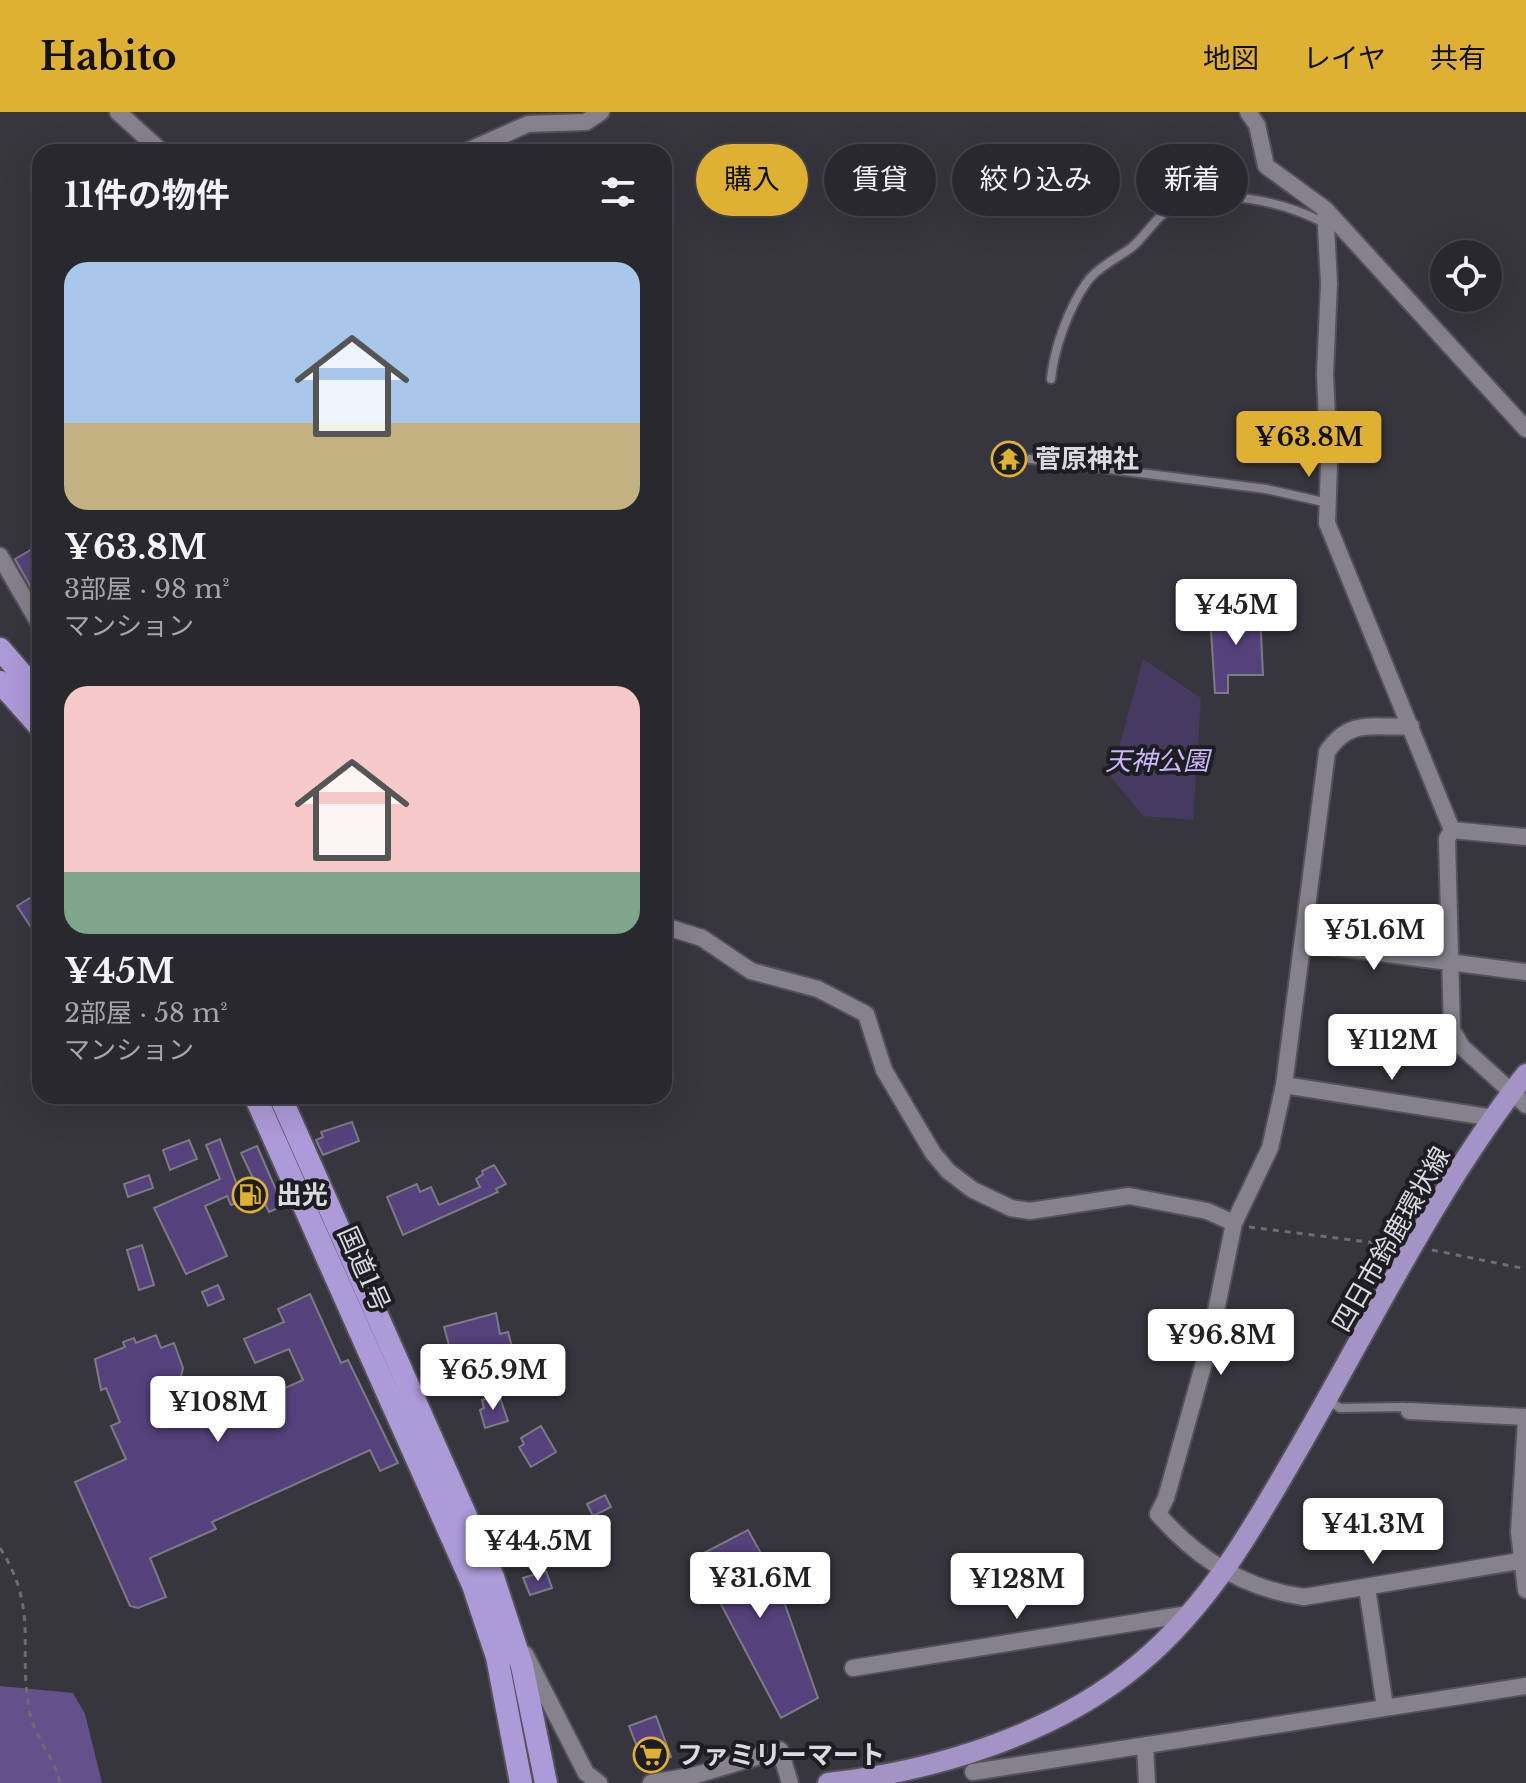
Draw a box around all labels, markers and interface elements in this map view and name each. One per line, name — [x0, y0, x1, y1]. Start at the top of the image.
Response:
text: Habito — [40, 33, 177, 80]
text: 地図 — [1203, 41, 1259, 76]
text: レイヤ — [1303, 41, 1386, 76]
text: 共有 — [1430, 41, 1486, 76]
chip: 購入 — [696, 144, 808, 216]
chip: 賃貸 — [824, 144, 936, 216]
chip: 絞り込み — [952, 144, 1120, 216]
chip: 新着 — [1136, 144, 1248, 216]
icon: filters — [596, 170, 640, 214]
text: 11件の物件 — [64, 174, 230, 216]
map controls — [1430, 240, 1502, 312]
button: locate — [1430, 240, 1502, 312]
icon: home — [280, 314, 424, 458]
pin: ¥63.8M — [1244, 411, 1374, 479]
text: ¥63.8M — [1254, 421, 1364, 453]
temple icon: 菅原神社 — [990, 440, 1028, 478]
place label: 菅原神社 — [1035, 443, 1139, 475]
text: ¥63.8M — [64, 526, 207, 568]
text: 3部屋 · 98 m² — [64, 573, 230, 605]
pin: ¥45M — [1189, 579, 1283, 647]
text: ¥45M — [1194, 589, 1278, 621]
text: マンション — [64, 610, 194, 642]
icon: home — [280, 738, 424, 882]
park label: 天神公園 — [1105, 745, 1213, 777]
pin: ¥51.6M — [1309, 904, 1439, 972]
text: ¥51.6M — [1323, 914, 1425, 946]
text: ¥45M — [64, 950, 175, 992]
text: 2部屋 · 58 m² — [64, 997, 228, 1029]
pin: ¥112M — [1336, 1014, 1448, 1082]
text: ¥112M — [1346, 1024, 1438, 1056]
text: マンション — [64, 1034, 194, 1066]
street label: 四日市鈴鹿環状線 — [1325, 1141, 1457, 1337]
fuel station icon: 出光 — [231, 1176, 269, 1214]
place label: 出光 — [276, 1179, 328, 1211]
street label: 国道1号 — [331, 1222, 397, 1316]
pin: ¥96.8M — [1156, 1309, 1286, 1377]
text: ¥96.8M — [1166, 1319, 1276, 1351]
pin: ¥65.9M — [428, 1344, 558, 1412]
text: ¥65.9M — [438, 1354, 548, 1386]
pin: ¥108M — [162, 1376, 274, 1444]
text: ¥108M — [168, 1386, 268, 1418]
pin: ¥41.3M — [1308, 1498, 1438, 1566]
text: ¥41.3M — [1321, 1508, 1425, 1540]
pin: ¥44.5M — [473, 1515, 603, 1583]
text: ¥44.5M — [484, 1525, 592, 1557]
pin: ¥31.6M — [695, 1552, 825, 1620]
pin: ¥128M — [961, 1553, 1073, 1621]
text: ¥31.6M — [708, 1562, 812, 1594]
text: ¥128M — [969, 1563, 1065, 1595]
supermarket icon: ファミリーマート — [632, 1736, 670, 1774]
place label: ファミリーマート — [677, 1739, 885, 1771]

